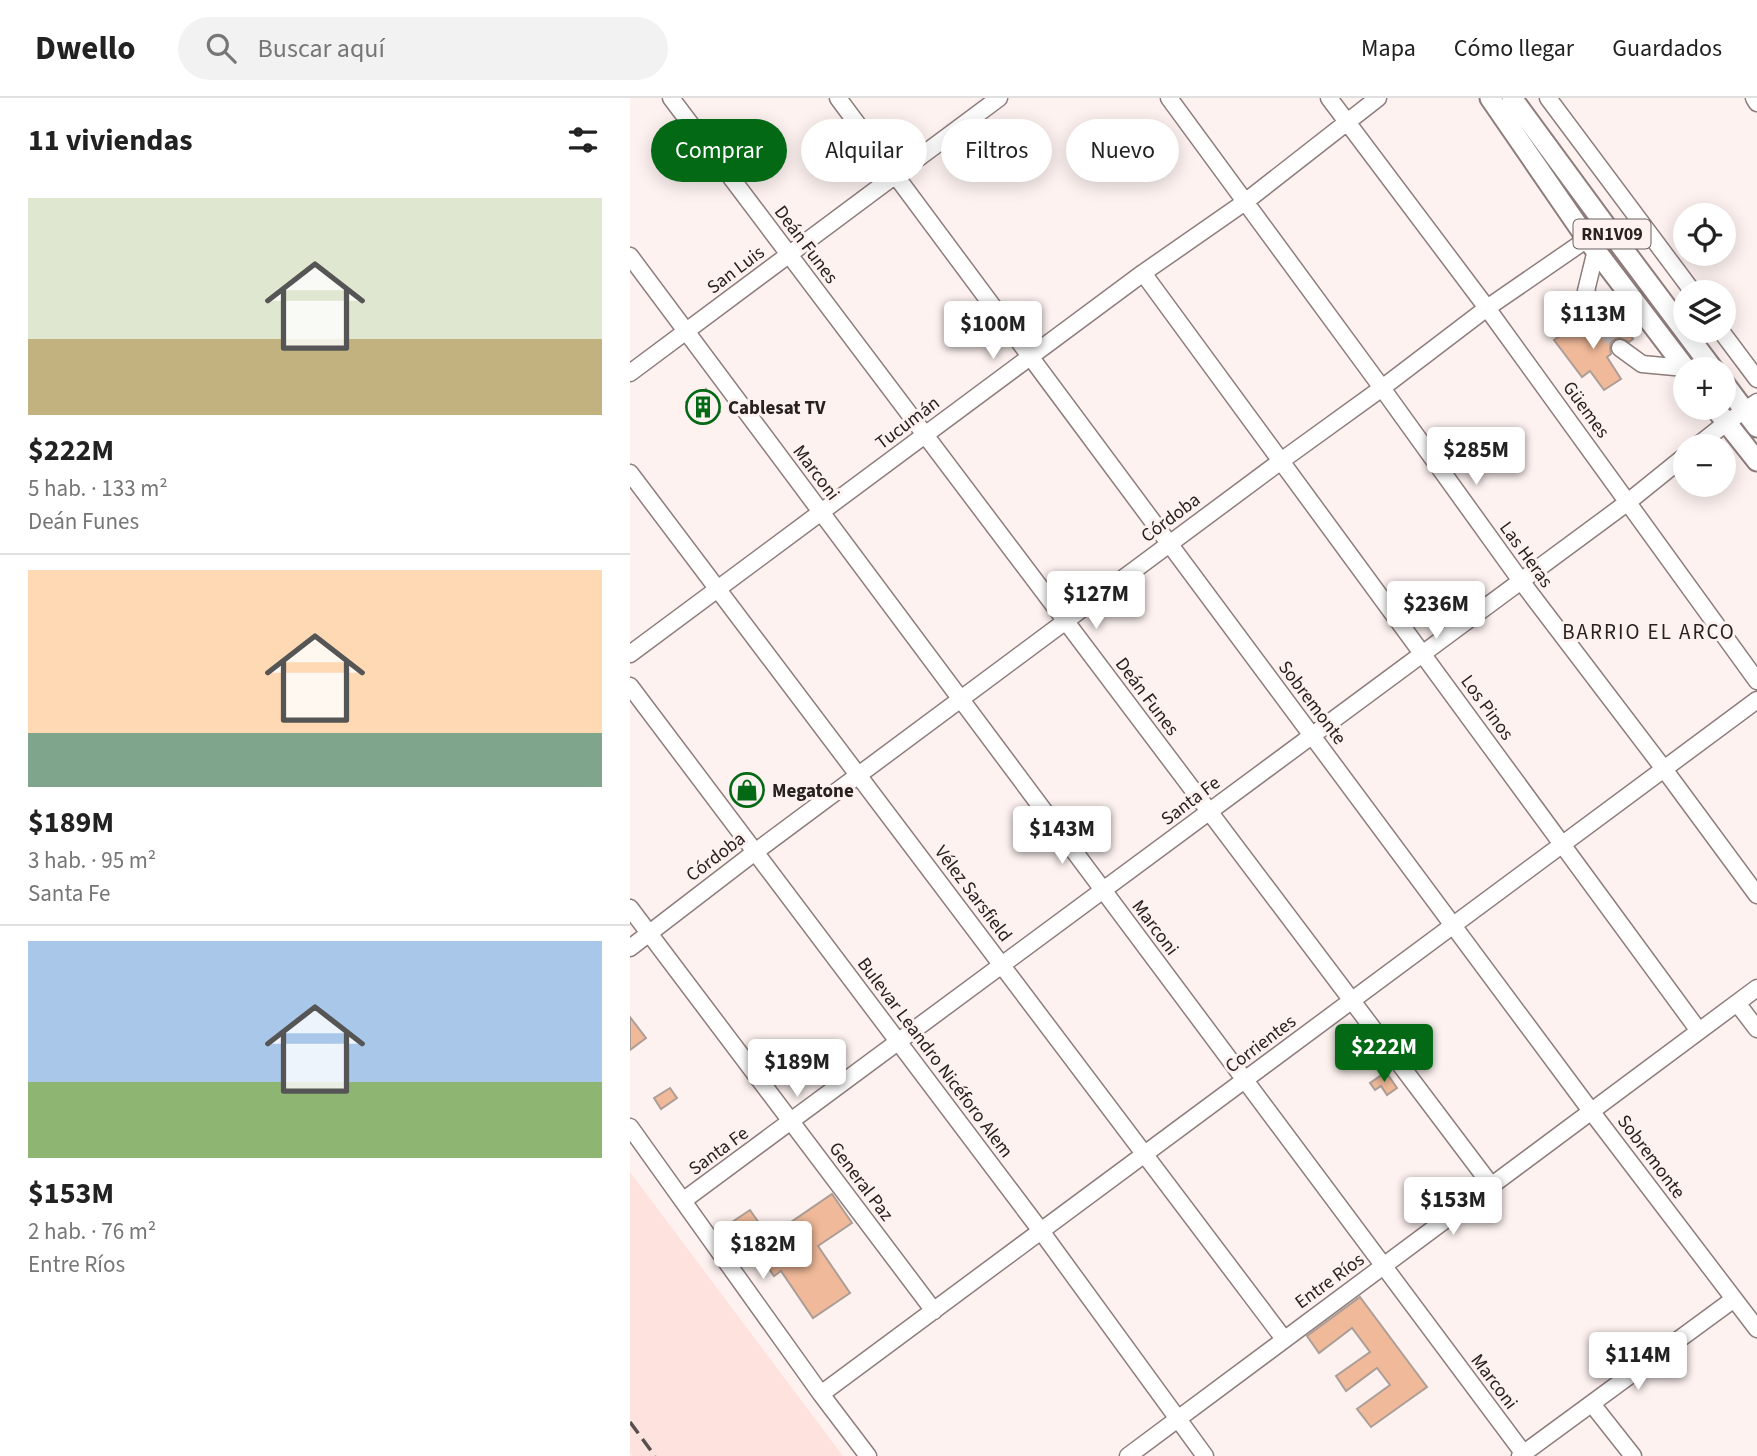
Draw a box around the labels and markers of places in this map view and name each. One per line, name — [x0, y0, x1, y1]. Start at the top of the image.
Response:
pin: $113M — [1544, 292, 1642, 351]
pin: $100M — [944, 302, 1042, 361]
building icon: Cablesat TV — [684, 388, 722, 426]
place label: Cablesat TV — [728, 395, 826, 422]
pin: $285M — [1427, 428, 1525, 487]
pin: $127M — [1047, 572, 1145, 631]
pin: $236M — [1387, 582, 1485, 641]
shop icon: Megatone — [728, 771, 766, 809]
place label: Megatone — [772, 778, 854, 805]
pin: $143M — [1013, 806, 1111, 866]
pin: $222M — [1335, 1024, 1433, 1084]
pin: $189M — [748, 1040, 846, 1099]
pin: $153M — [1404, 1178, 1502, 1237]
pin: $182M — [714, 1222, 812, 1281]
pin: $114M — [1589, 1332, 1687, 1392]

